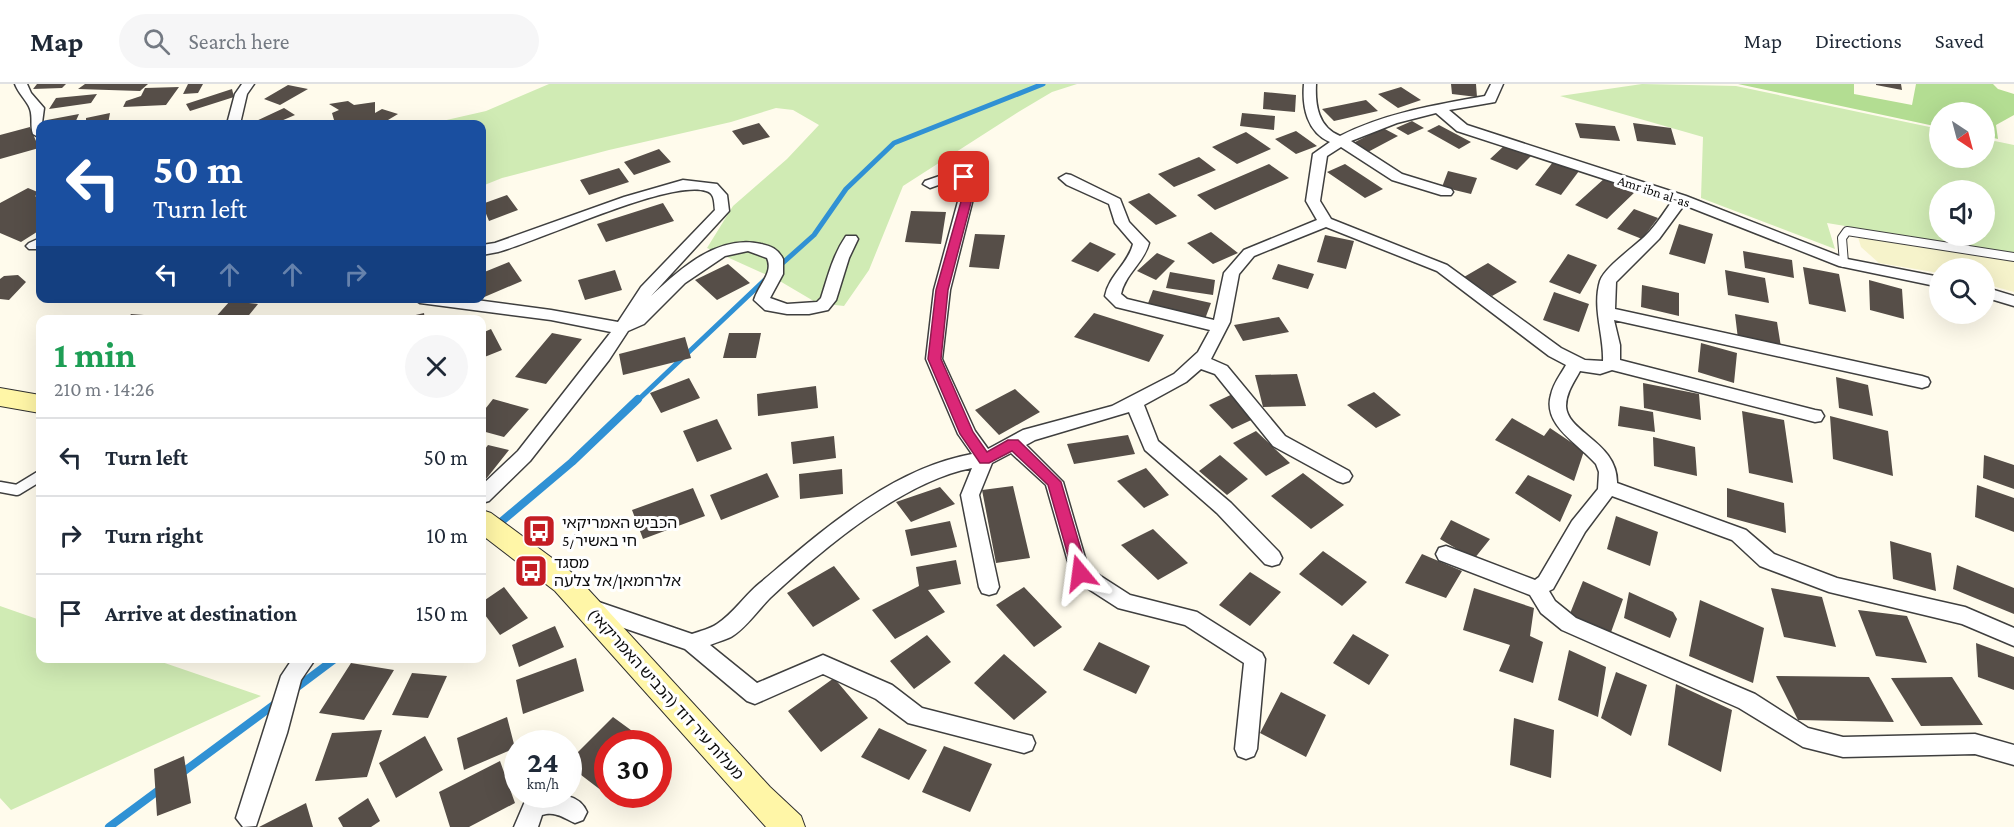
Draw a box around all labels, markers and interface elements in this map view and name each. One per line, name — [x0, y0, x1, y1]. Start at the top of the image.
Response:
search box — [119, 14, 539, 68]
icon: search — [140, 25, 173, 58]
text: Map — [30, 26, 83, 57]
text: Search here — [188, 29, 289, 54]
text: Map — [1744, 29, 1782, 53]
text: Directions — [1815, 29, 1902, 53]
text: Saved — [1935, 29, 1984, 53]
north arrow — [1929, 102, 1995, 168]
map controls — [1929, 102, 1995, 324]
icon: left — [54, 144, 132, 222]
text: 50 m — [153, 145, 243, 192]
pin — [938, 151, 989, 202]
icon: arrive — [947, 160, 980, 193]
street label: Amr ibn al-as — [1616, 172, 1692, 210]
button: sound — [1929, 180, 1995, 246]
text: Turn left — [153, 194, 247, 224]
icon: left — [150, 258, 183, 291]
icon: ahead — [213, 258, 246, 291]
icon: ahead — [276, 258, 309, 291]
icon: right — [339, 258, 372, 291]
button: search — [1929, 258, 1995, 324]
text: 1 min — [54, 335, 136, 375]
button: close — [405, 335, 468, 398]
text: 210 m · 14:26 — [54, 378, 155, 400]
icon: left — [54, 441, 87, 474]
text: Turn left — [105, 445, 188, 470]
text: 50 m — [423, 445, 468, 470]
bus stop icon: הכביש האמריקאי 5/חי באשיר — [521, 513, 557, 549]
place label: הכביש האמריקאי 5/חי באשיר — [562, 514, 677, 549]
icon: right — [54, 519, 87, 552]
text: Turn right — [105, 523, 203, 548]
text: 10 m — [426, 523, 468, 548]
position arrow — [1048, 541, 1112, 605]
bus stop icon: מסגד אלרחמאן/אל צלעה — [513, 553, 549, 589]
place label: מסגד אלרחמאן/אל צלעה — [554, 554, 681, 589]
icon: arrive — [54, 597, 87, 630]
text: Arrive at destination — [105, 601, 297, 626]
text: 150 m — [416, 601, 468, 626]
street label: מעלות עיר דוד (הכביש האמריקאי) — [584, 605, 747, 784]
speed limit sign: 30 — [594, 730, 672, 808]
text: 24 — [527, 745, 559, 778]
text: km/h — [527, 776, 559, 792]

